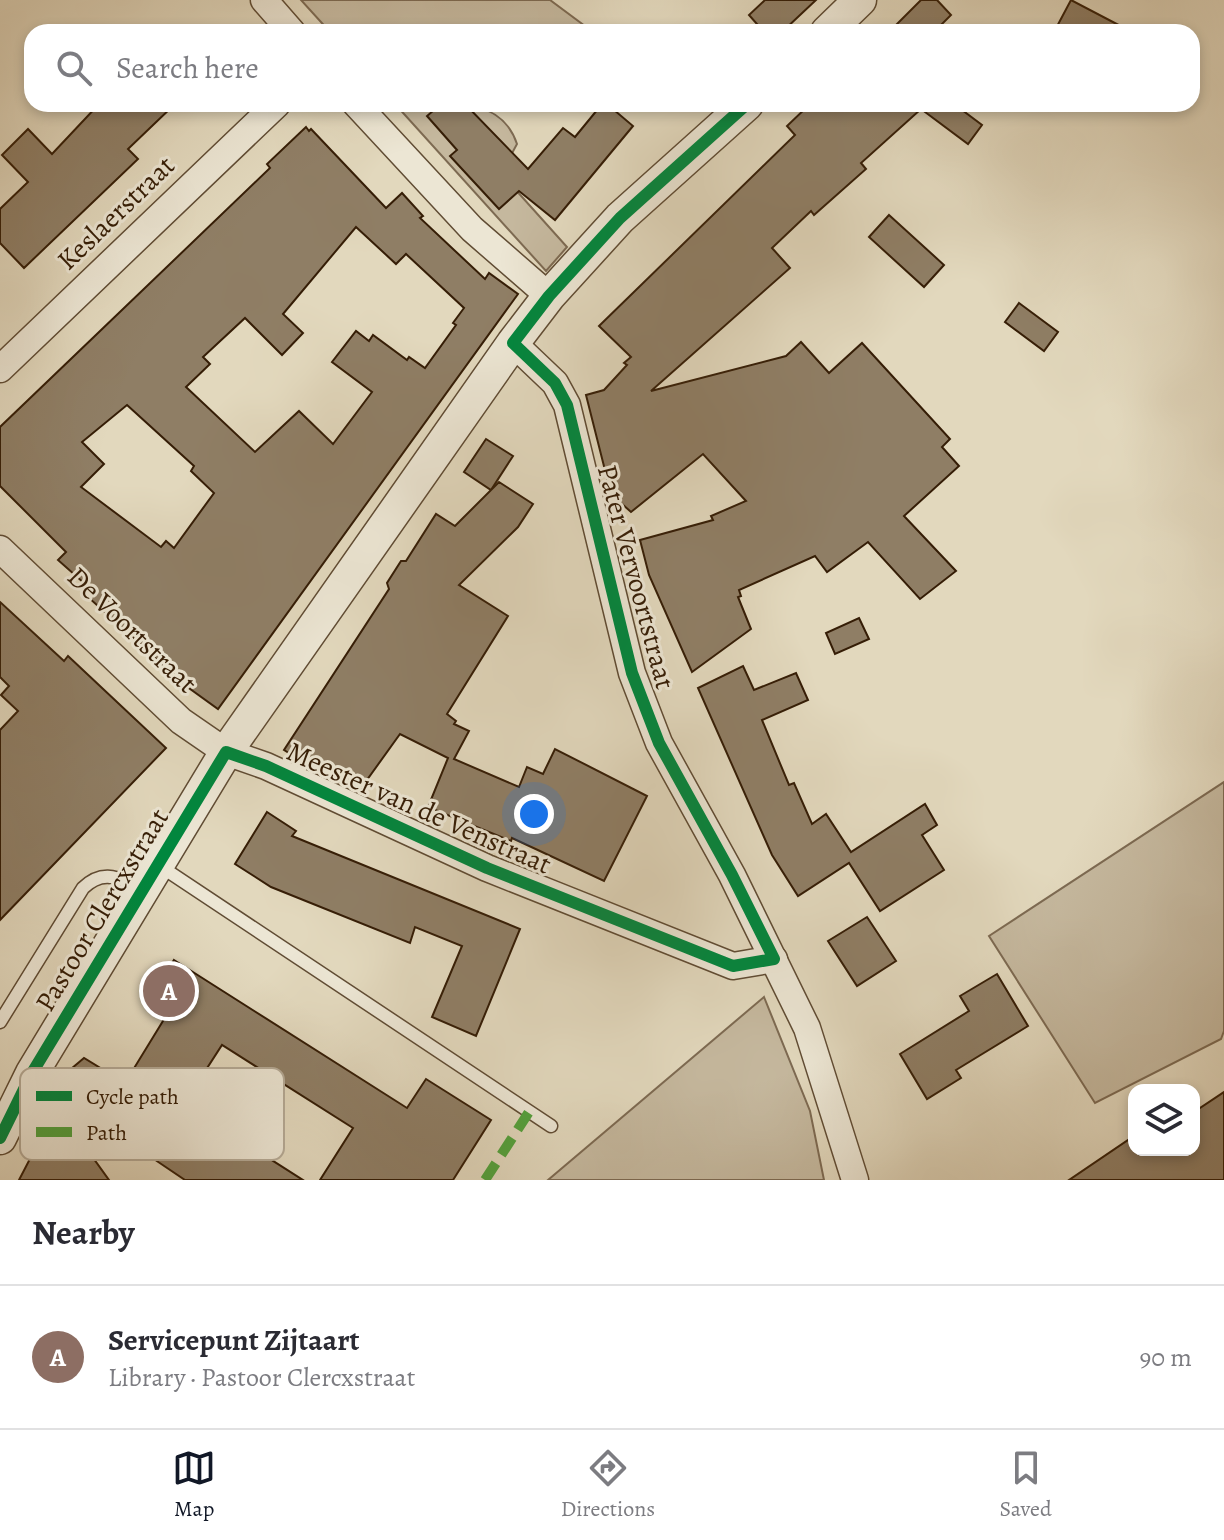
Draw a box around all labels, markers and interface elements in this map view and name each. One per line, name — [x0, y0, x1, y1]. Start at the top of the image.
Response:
search box — [24, 24, 1200, 112]
icon: search — [52, 46, 96, 90]
text: Search here — [116, 48, 259, 88]
street label: Keslaerstraat — [49, 147, 183, 279]
street label: Pater Vervoortstraat — [588, 461, 684, 693]
street label: De Voortstraat — [59, 558, 205, 702]
street label: Meester van de Venstraat — [281, 733, 557, 883]
your location — [514, 794, 554, 834]
street label: Pastoor Clercxstraat — [26, 801, 178, 1019]
pin: A — [143, 961, 195, 1021]
legend — [20, 1068, 284, 1160]
text: Cycle path — [86, 1082, 179, 1112]
map controls — [1128, 1084, 1200, 1156]
button: layers — [1128, 1084, 1200, 1156]
text: Path — [86, 1118, 127, 1148]
text: Nearby — [32, 1209, 135, 1256]
text: Servicepunt Zijtaart — [108, 1320, 359, 1360]
text: A — [50, 1340, 66, 1375]
text: 90 m — [1140, 1340, 1192, 1375]
text: Library · Pastoor Clercxstraat — [108, 1360, 415, 1395]
tab: Map — [172, 1446, 216, 1524]
tab: Directions — [561, 1446, 655, 1524]
tab: Saved — [1000, 1446, 1052, 1524]

